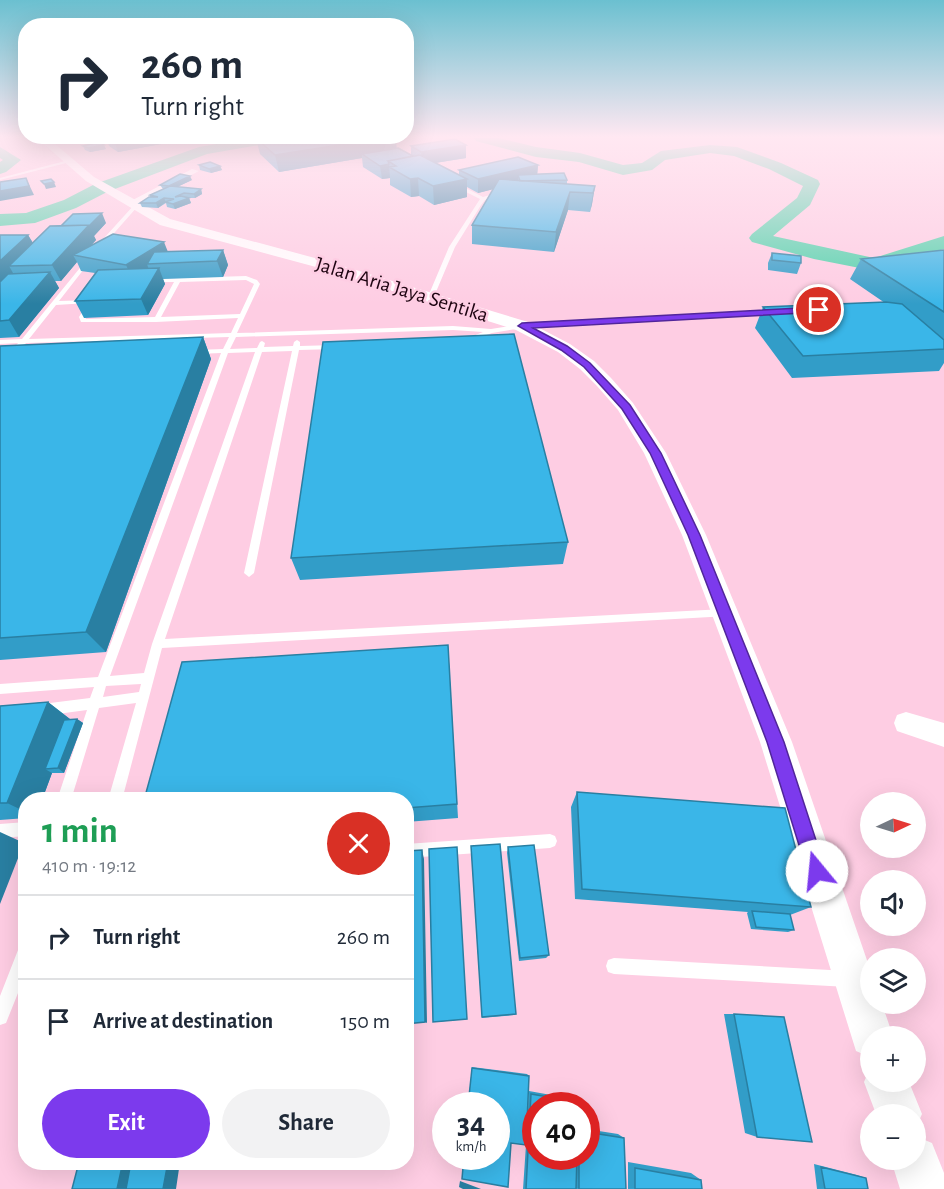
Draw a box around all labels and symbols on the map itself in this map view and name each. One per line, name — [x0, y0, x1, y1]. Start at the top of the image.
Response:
street label: Jalan Aria Jaya Sentika — [313, 253, 491, 326]
pin — [793, 284, 844, 335]
north arrow — [860, 792, 926, 858]
position arrow — [785, 839, 849, 903]
speed limit sign: 40 — [522, 1092, 600, 1170]

